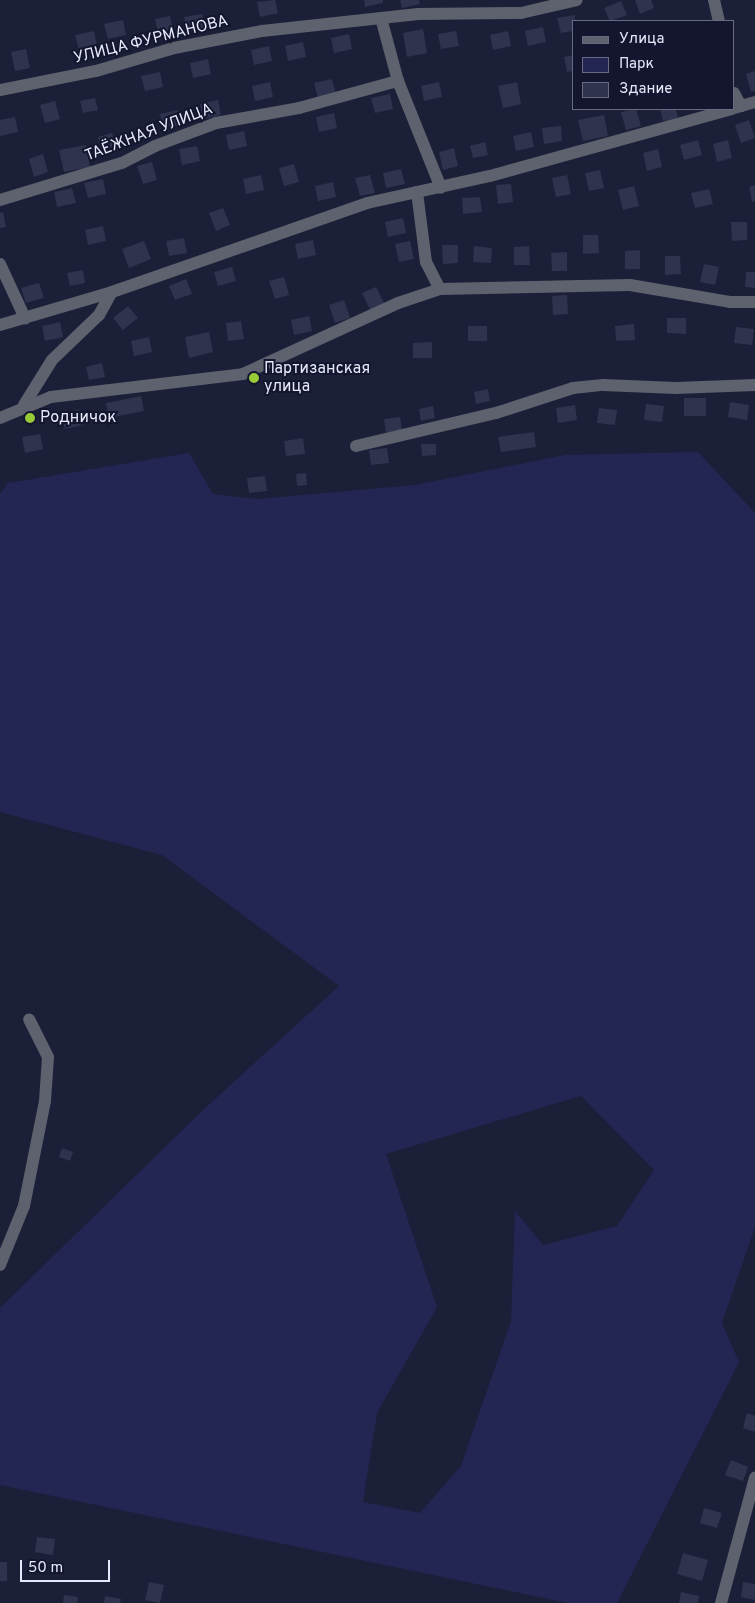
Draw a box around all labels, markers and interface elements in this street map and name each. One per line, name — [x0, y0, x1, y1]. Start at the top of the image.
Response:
street label: УЛИЦА ФУРМАНОВА — [71, 11, 231, 69]
legend — [572, 20, 735, 110]
text: Улица — [619, 30, 664, 49]
text: Парк — [619, 55, 654, 74]
text: Здание — [619, 80, 672, 99]
street label: ТАЁЖНАЯ УЛИЦА — [82, 100, 216, 166]
place label: Партизанская улица — [264, 359, 370, 397]
marker: Партизанская улица — [248, 372, 260, 384]
place label: Родничок — [40, 408, 116, 428]
marker: Родничок — [24, 412, 36, 424]
scale bar — [22, 1550, 112, 1582]
text: 50 m — [28, 1559, 63, 1578]

